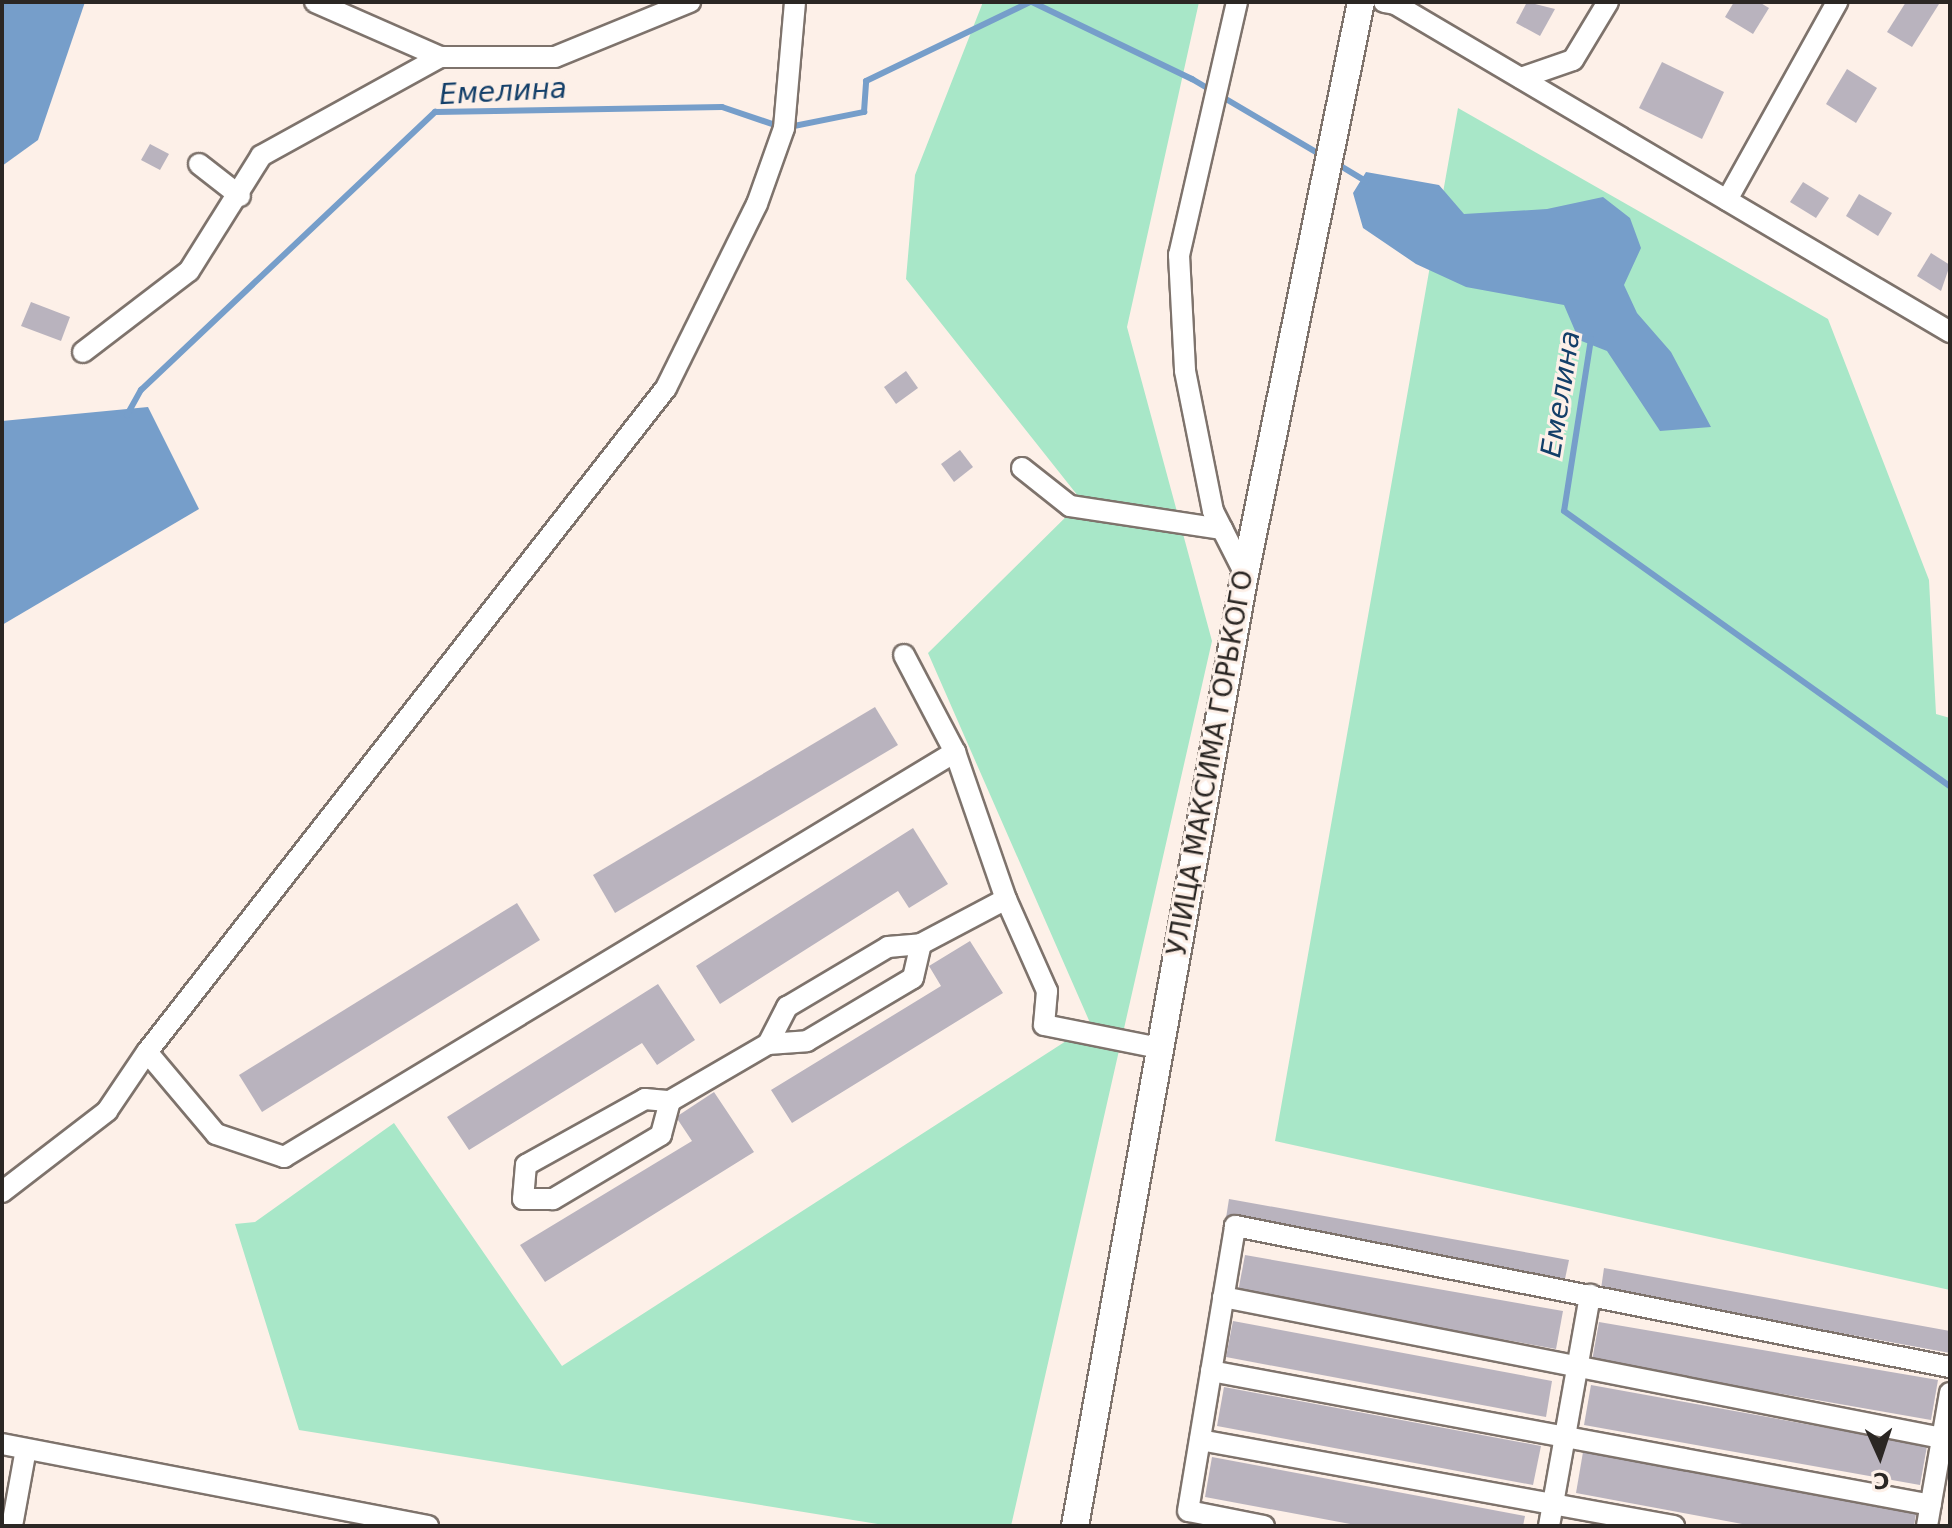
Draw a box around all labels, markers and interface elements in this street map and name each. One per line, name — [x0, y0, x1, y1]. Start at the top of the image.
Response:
water label: Емелина — [438, 72, 568, 112]
water label: Емелина — [1534, 328, 1588, 460]
street label: УЛИЦА МАКСИМА ГОРЬКОГО — [1162, 568, 1260, 958]
north arrow — [1840, 1416, 1920, 1496]
text: С — [1873, 1468, 1890, 1493]

